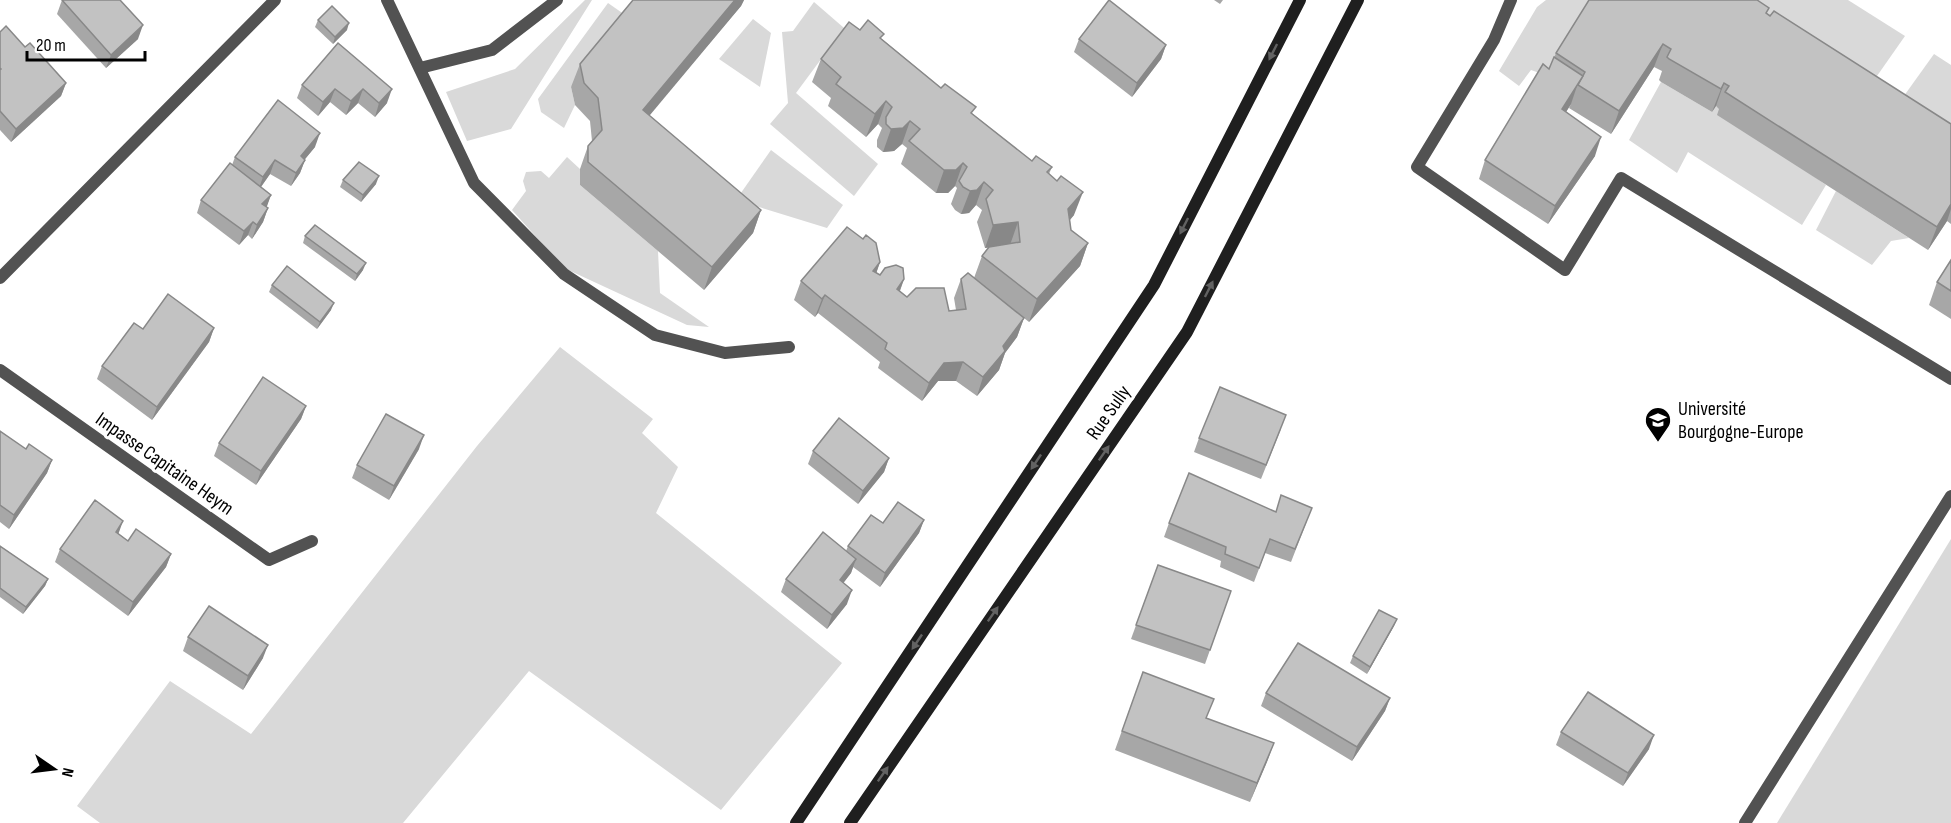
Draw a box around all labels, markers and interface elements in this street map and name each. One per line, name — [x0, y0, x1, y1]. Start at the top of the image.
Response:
scale bar — [27, 24, 146, 62]
text: 20 m — [36, 35, 66, 56]
one-way arrow — [1268, 44, 1278, 61]
one-way arrow — [1180, 217, 1189, 234]
one-way arrow — [1204, 281, 1214, 298]
street label: Rue Sully — [1082, 381, 1136, 444]
place label: Université Bourgogne-Europe — [1678, 397, 1803, 444]
school or university icon: Université Bourgogne-Europe — [1643, 405, 1673, 443]
street label: Impasse Capitaine Heym — [91, 407, 238, 520]
one-way arrow — [1098, 445, 1109, 461]
one-way arrow — [1031, 454, 1042, 470]
one-way arrow — [987, 606, 999, 622]
one-way arrow — [911, 633, 922, 650]
north arrow — [24, 739, 84, 799]
text: N — [57, 766, 77, 779]
one-way arrow — [877, 766, 888, 782]

